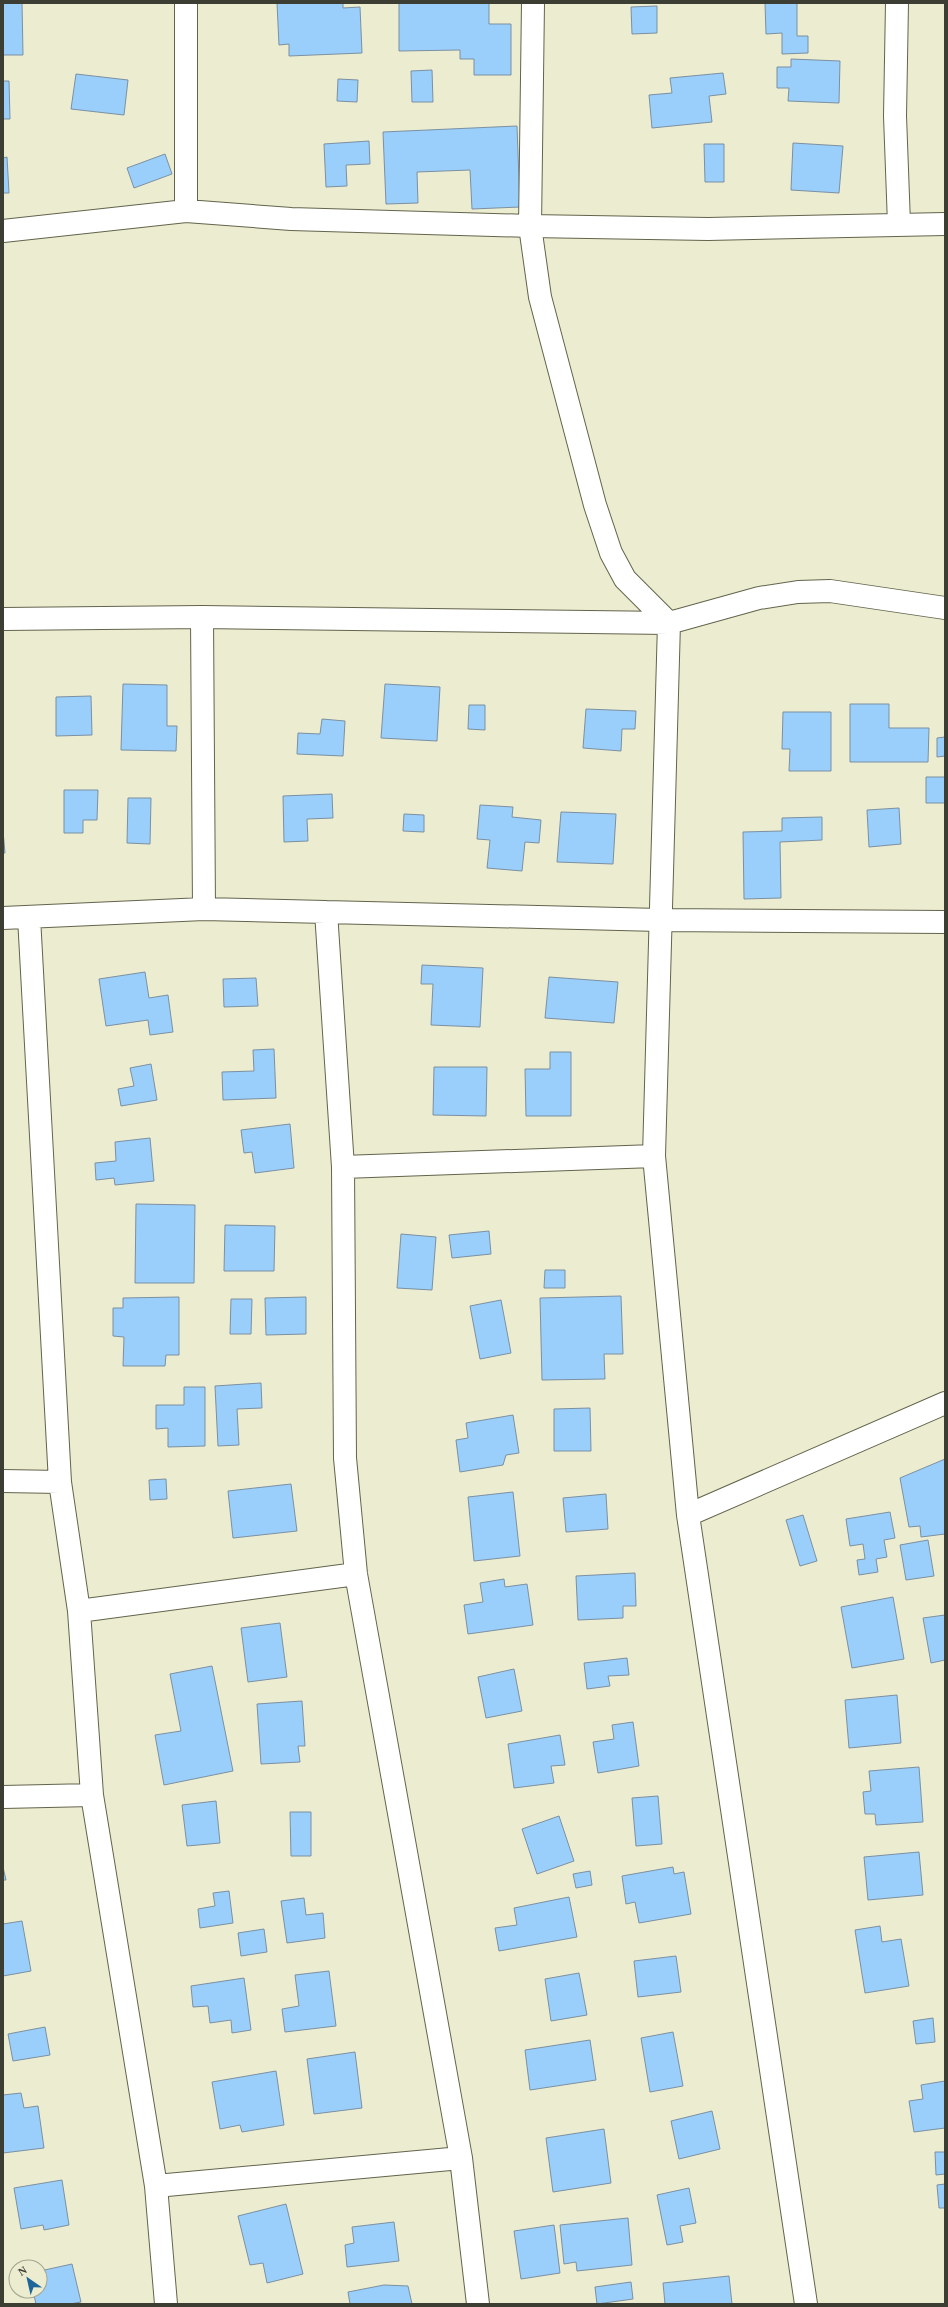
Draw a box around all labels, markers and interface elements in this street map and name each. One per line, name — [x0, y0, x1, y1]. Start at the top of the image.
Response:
north arrow — [8, 2259, 48, 2299]
text: N — [16, 2263, 29, 2278]

